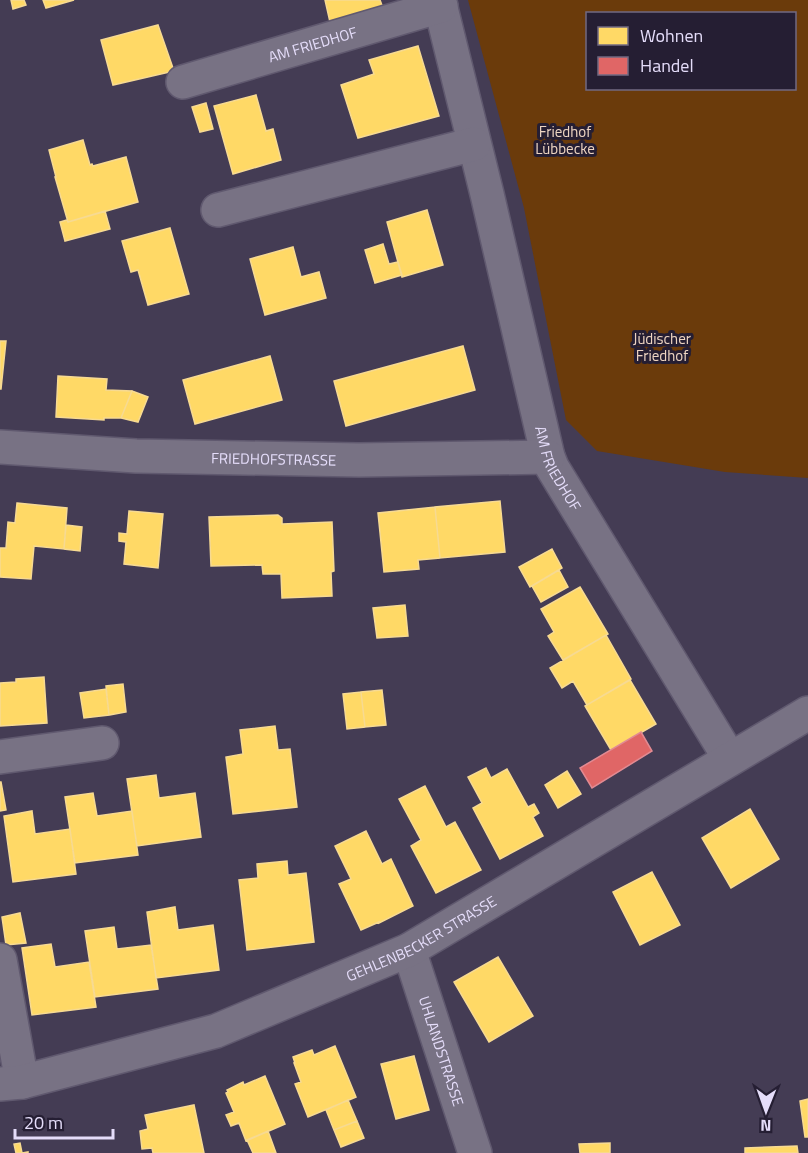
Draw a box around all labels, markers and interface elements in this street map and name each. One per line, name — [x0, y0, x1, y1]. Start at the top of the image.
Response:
legend — [586, 12, 796, 90]
street label: AM FRIEDHOF — [265, 20, 360, 68]
text: Wohnen — [640, 22, 703, 49]
text: Handel — [640, 52, 694, 79]
park label: Friedhof Lübbecke — [535, 120, 595, 160]
park label: Jüdischer Friedhof — [633, 327, 691, 367]
street label: AM FRIEDHOF — [530, 424, 587, 515]
street label: FRIEDHOFSTRASSE — [211, 446, 336, 471]
street label: GEHLENBECKER STRASSE — [342, 889, 500, 987]
street label: UHLANDSTRASSE — [413, 993, 470, 1109]
north arrow — [736, 1081, 796, 1141]
scale bar — [15, 1102, 112, 1140]
text: 20 m — [24, 1109, 63, 1136]
text: N — [760, 1114, 771, 1138]

